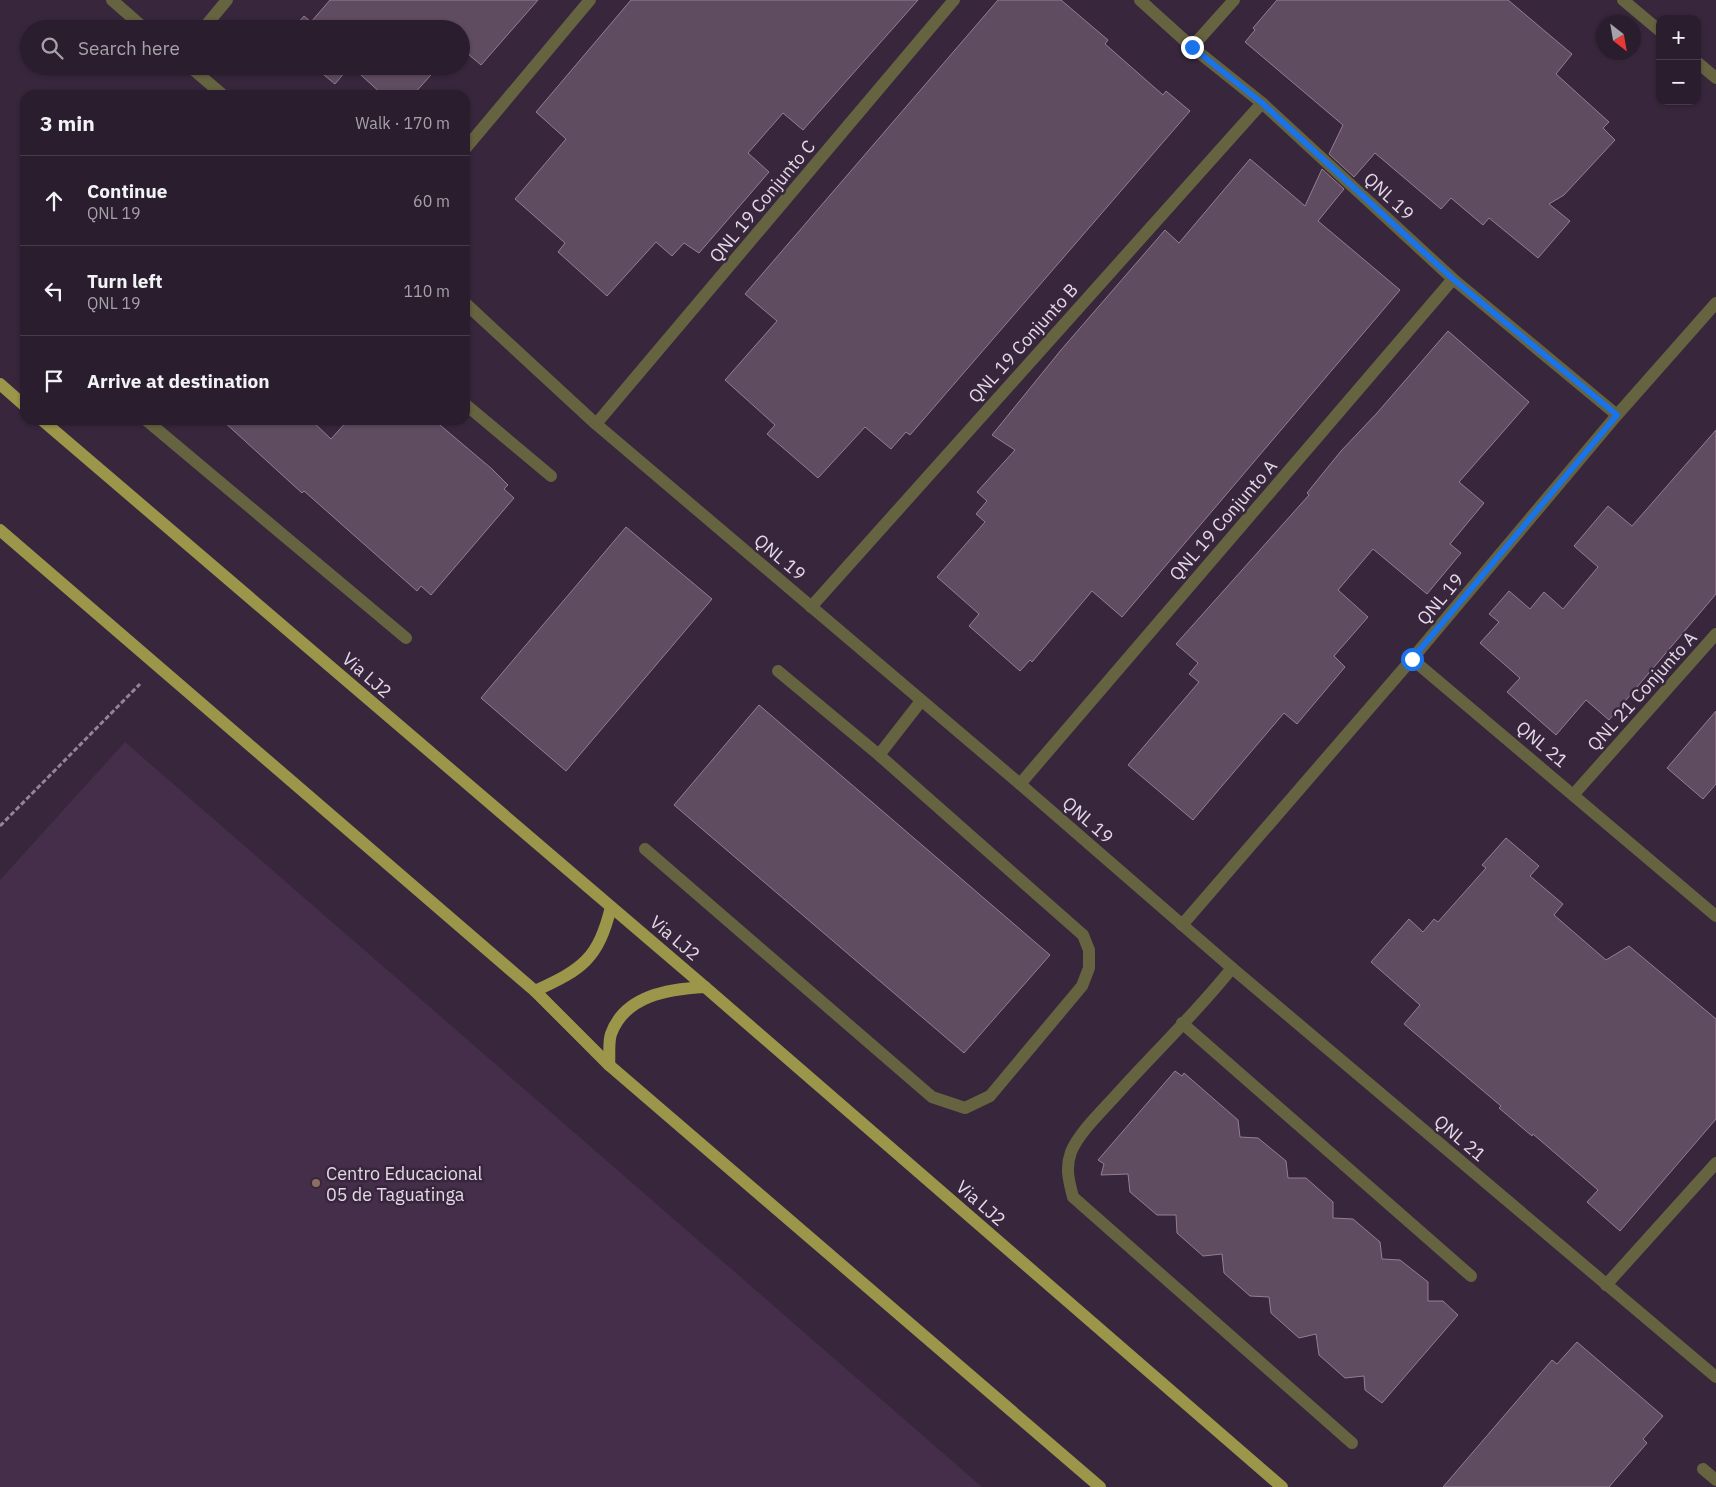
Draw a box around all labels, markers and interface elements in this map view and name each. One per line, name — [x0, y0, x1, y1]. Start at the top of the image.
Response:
north arrow — [1596, 15, 1641, 60]
map controls — [1656, 15, 1701, 105]
button: + — [1656, 15, 1701, 60]
search box — [20, 20, 470, 75]
icon: search — [38, 34, 66, 62]
text: Search here — [78, 36, 180, 60]
route end — [1181, 36, 1204, 59]
button: − — [1656, 60, 1701, 105]
text: 3 min — [40, 109, 95, 137]
text: Walk · 170 m — [355, 113, 450, 133]
street label: QNL 19 Conjunto C — [704, 135, 820, 267]
street label: QNL 19 — [1359, 167, 1419, 225]
text: Continue — [87, 179, 167, 203]
icon: ahead — [40, 187, 68, 215]
text: 60 m — [413, 191, 450, 211]
text: QNL 19 — [87, 203, 141, 223]
text: Turn left — [87, 269, 163, 293]
icon: left — [40, 277, 68, 305]
street label: QNL 19 Conjunto B — [963, 278, 1083, 408]
text: 110 m — [403, 281, 450, 301]
text: QNL 19 — [87, 293, 141, 313]
icon: arrive — [40, 367, 68, 395]
text: Arrive at destination — [87, 369, 270, 393]
street label: QNL 19 Conjunto A — [1164, 454, 1282, 585]
street label: QNL 19 — [749, 529, 811, 585]
street label: QNL 19 — [1412, 568, 1468, 630]
street label: QNL 21 Conjunto A — [1582, 626, 1702, 756]
street label: Via LJ2 — [337, 647, 397, 703]
route start — [1401, 648, 1424, 671]
street label: QNL 21 — [1511, 716, 1573, 772]
street label: QNL 19 — [1058, 792, 1118, 848]
street label: Via LJ2 — [645, 910, 705, 966]
street label: QNL 21 — [1429, 1110, 1491, 1166]
place label: Centro Educacional 05 de Taguatinga — [326, 1162, 483, 1206]
street label: Via LJ2 — [951, 1175, 1011, 1231]
marker: Centro Educacional 05 de Taguatinga — [310, 1177, 322, 1189]

